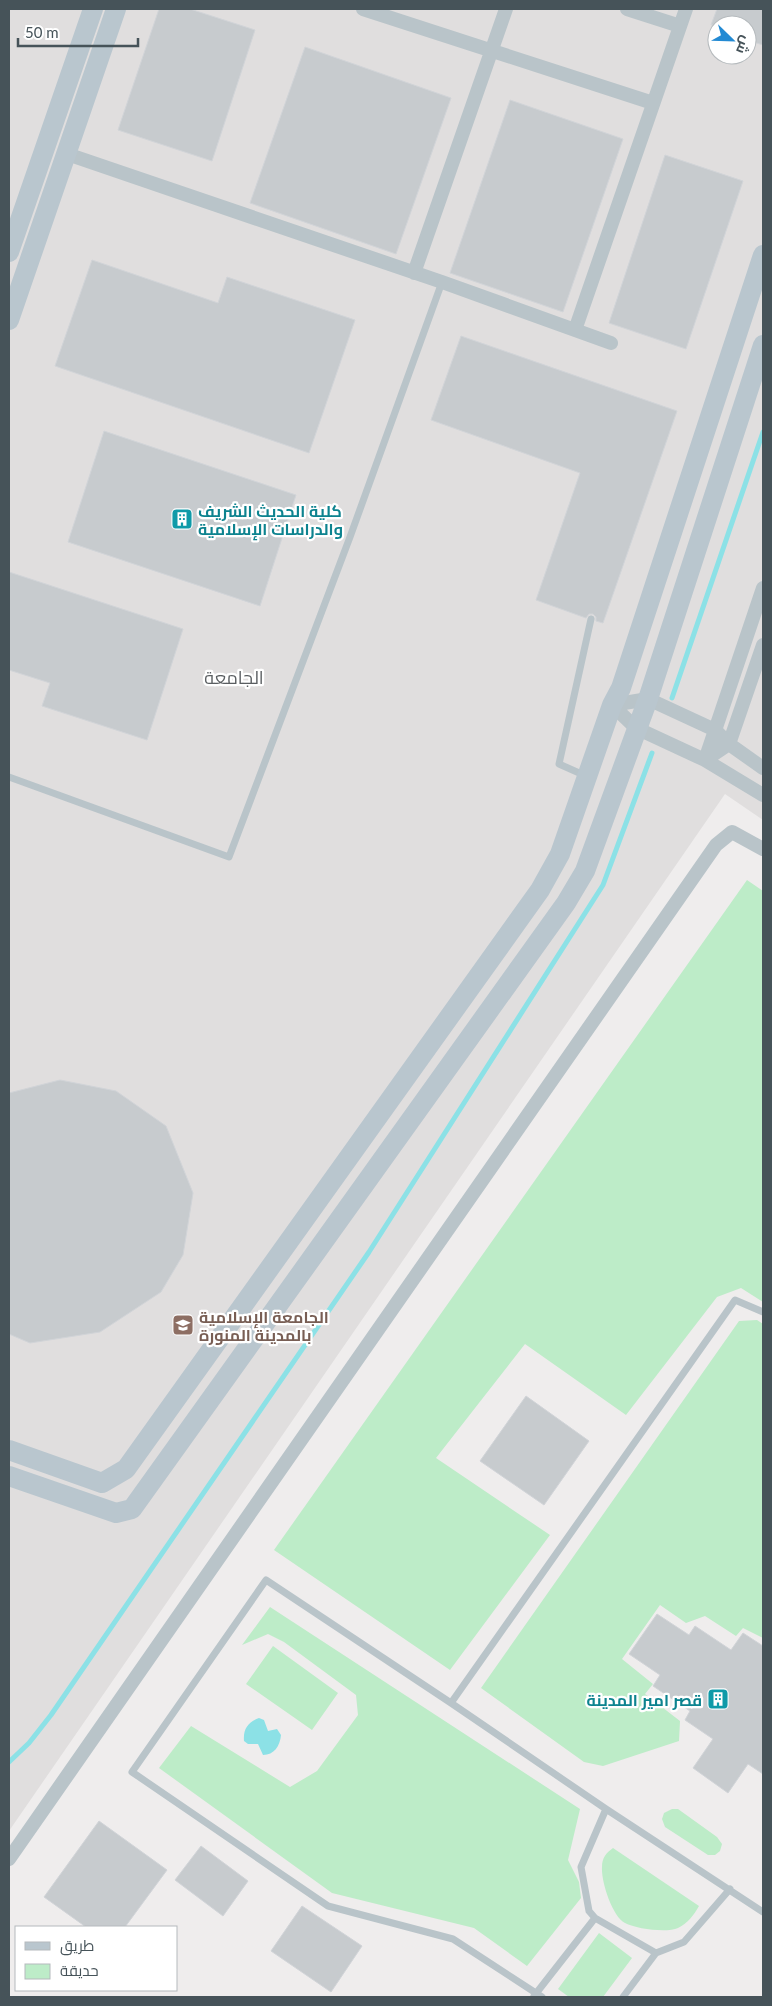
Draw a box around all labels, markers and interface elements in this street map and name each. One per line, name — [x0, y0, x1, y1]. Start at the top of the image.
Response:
scale bar — [18, 15, 138, 47]
north arrow — [707, 15, 757, 65]
text: 50 m — [25, 23, 59, 41]
text: ش — [732, 33, 756, 57]
place label: كلية الحديث الشريف والدراسات الإسلامية — [198, 501, 343, 541]
building icon: كلية الحديث الشريف والدراسات الإسلامية — [170, 507, 194, 531]
district label: الجامعة — [204, 666, 264, 688]
place label: الجامعة الإسلامية بالمدينة المنورة — [199, 1307, 329, 1345]
school or university icon: الجامعة الإسلامية بالمدينة المنورة — [171, 1313, 195, 1337]
building icon: قصر امير المدينة — [706, 1687, 730, 1711]
place label: قصر امير المدينة — [587, 1690, 702, 1710]
legend — [15, 1926, 178, 1991]
text: طريق — [60, 1936, 94, 1956]
text: حديقة — [60, 1961, 99, 1979]

